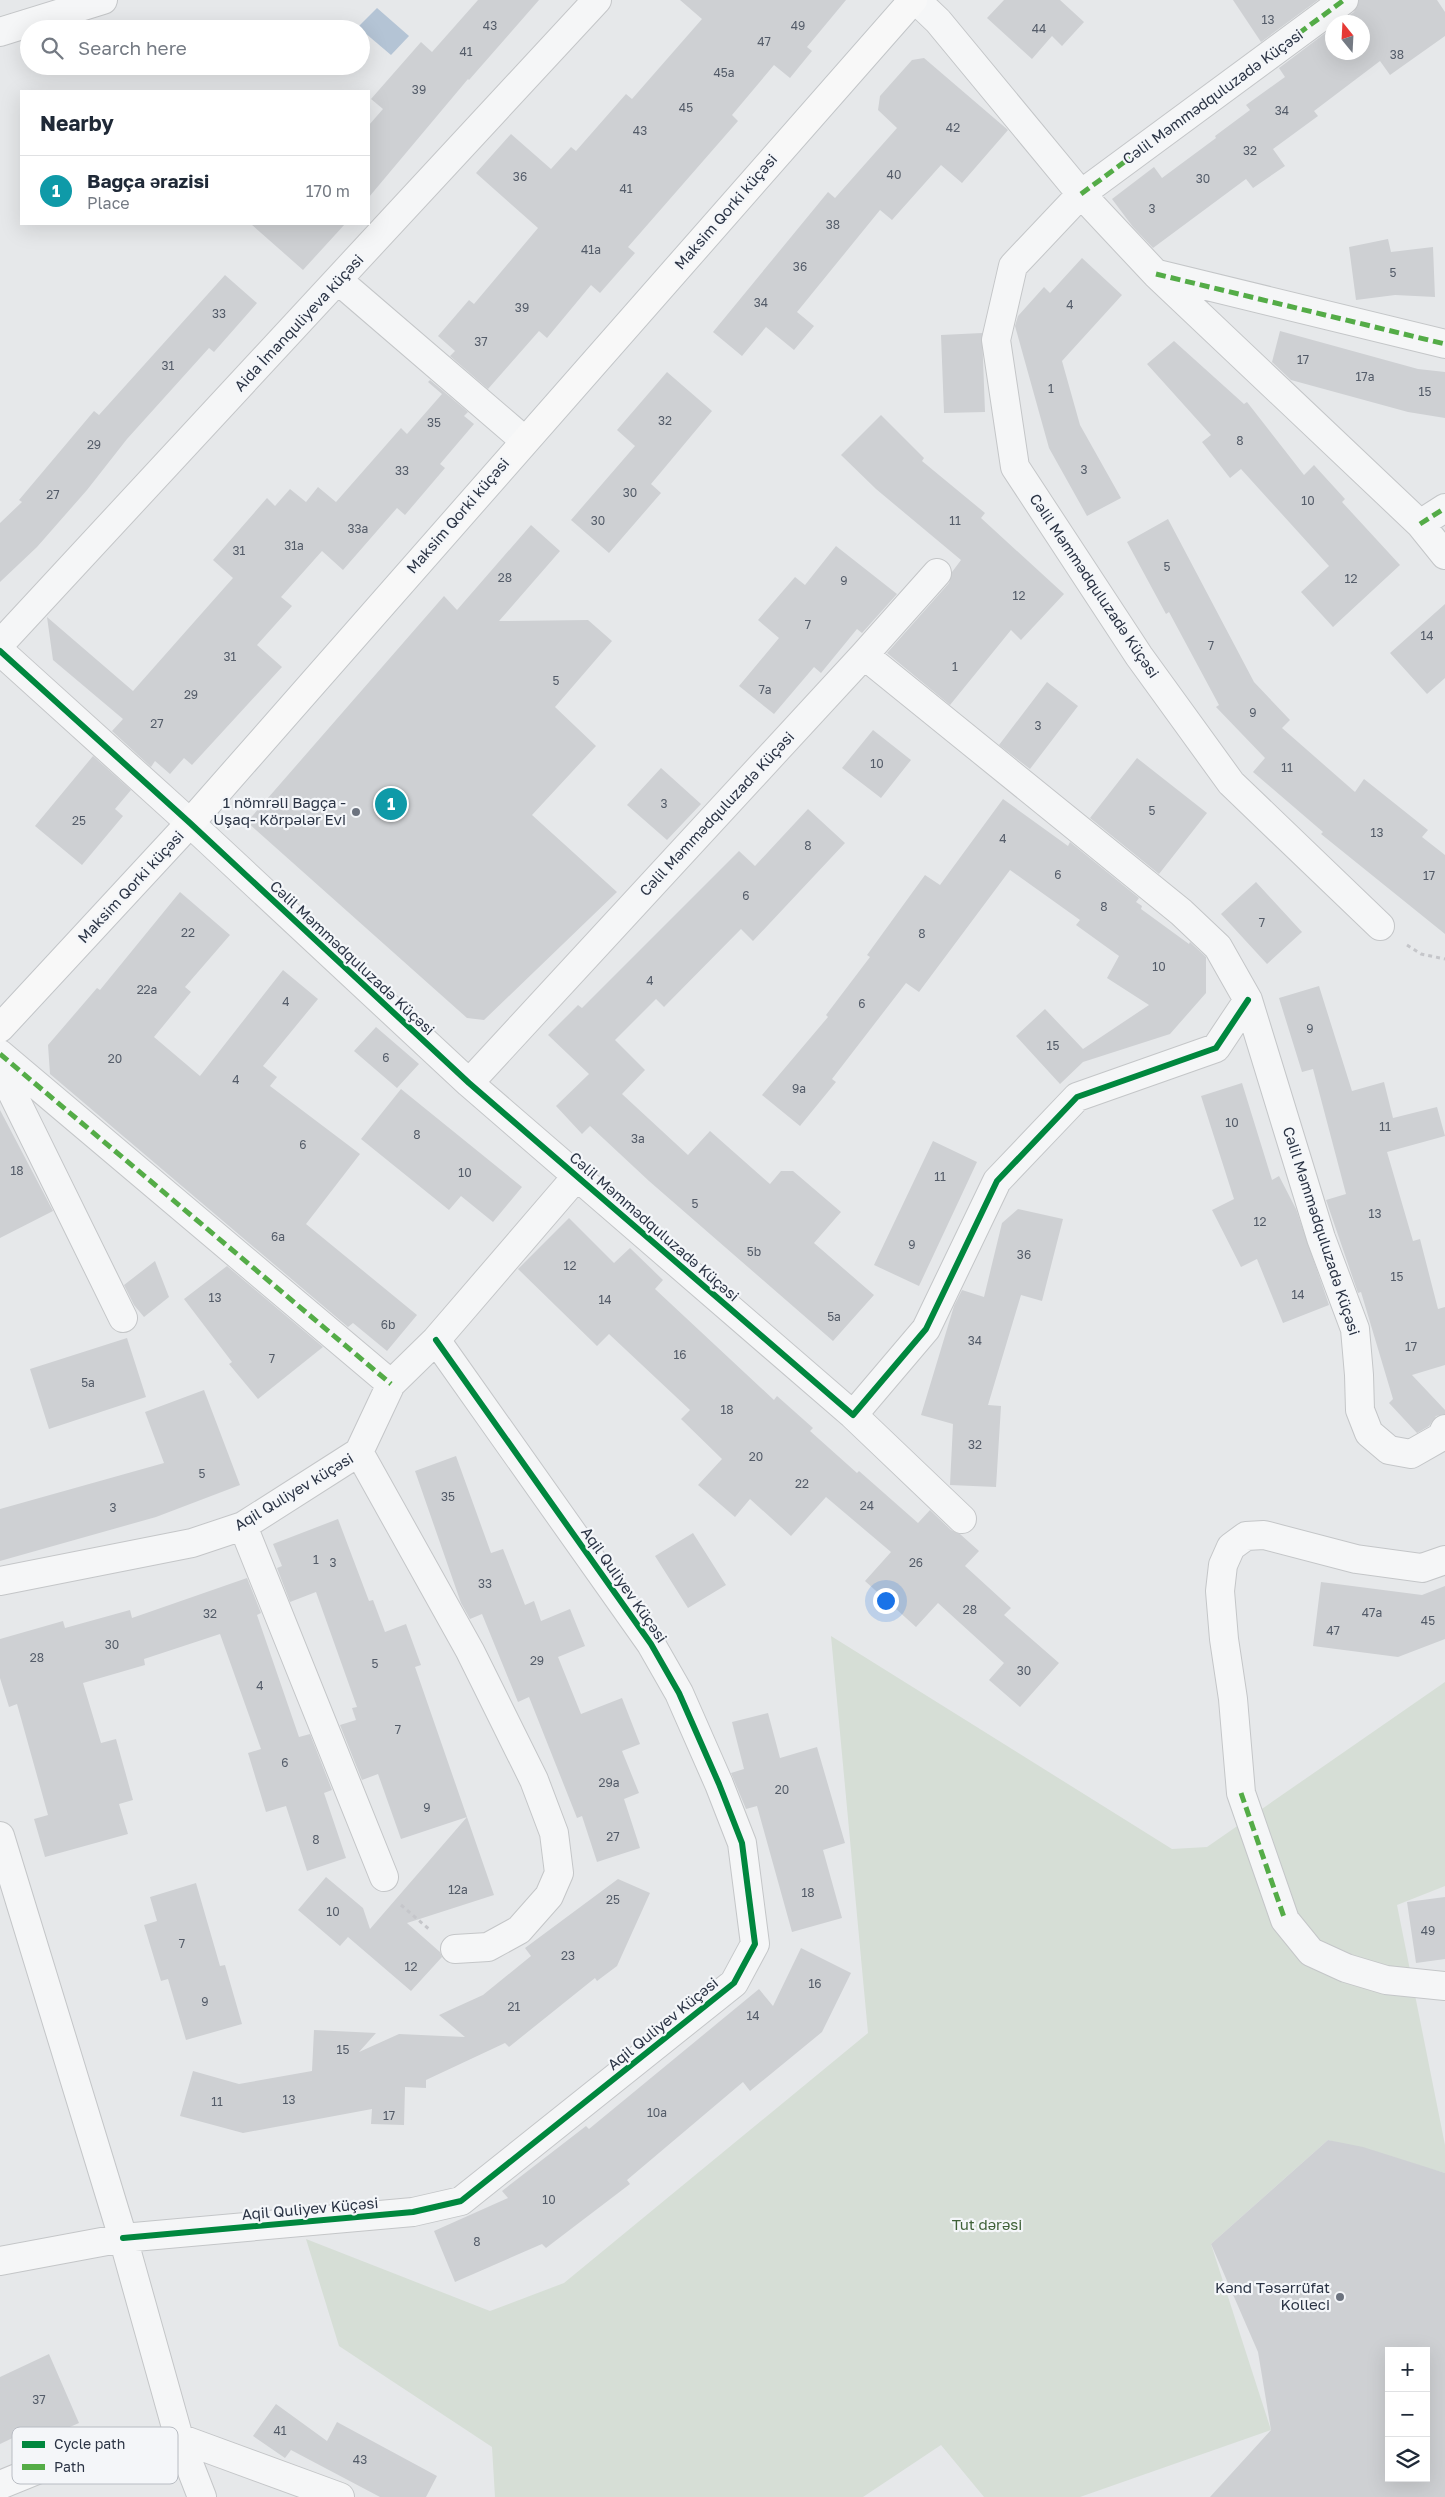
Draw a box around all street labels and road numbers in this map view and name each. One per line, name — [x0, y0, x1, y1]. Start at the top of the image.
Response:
street label: Cəlil Məmmədquluzadə Küçəsi — [1119, 25, 1306, 168]
street label: Maksim Qorki küçəsi — [670, 150, 780, 273]
street label: Aida İmanquliyeva küçəsi — [230, 250, 367, 395]
street label: Maksim Qorki küçəsi — [402, 454, 512, 577]
street label: Cəlil Məmmədquluzadə Küçəsi — [1026, 490, 1163, 681]
street label: Cəlil Məmmədquluzadə Küçəsi — [635, 727, 797, 899]
street label: Maksim Qorki küçəsi — [74, 826, 187, 946]
street label: Cəlil Məmmədquluzadə Küçəsi — [267, 876, 439, 1038]
street label: Cəlil Məmmədquluzadə Küçəsi — [1280, 1124, 1364, 1337]
street label: Cəlil Məmmədquluzadə Küçəsi — [566, 1148, 743, 1305]
street label: Aqil Quliyev küçəsi — [231, 1449, 356, 1534]
street label: Aqil Quliyev Küçəsi — [578, 1523, 671, 1646]
street label: Aqil Quliyev Küçəsi — [603, 1973, 721, 2073]
street label: Aqil Quliyev Küçəsi — [241, 2193, 379, 2223]

